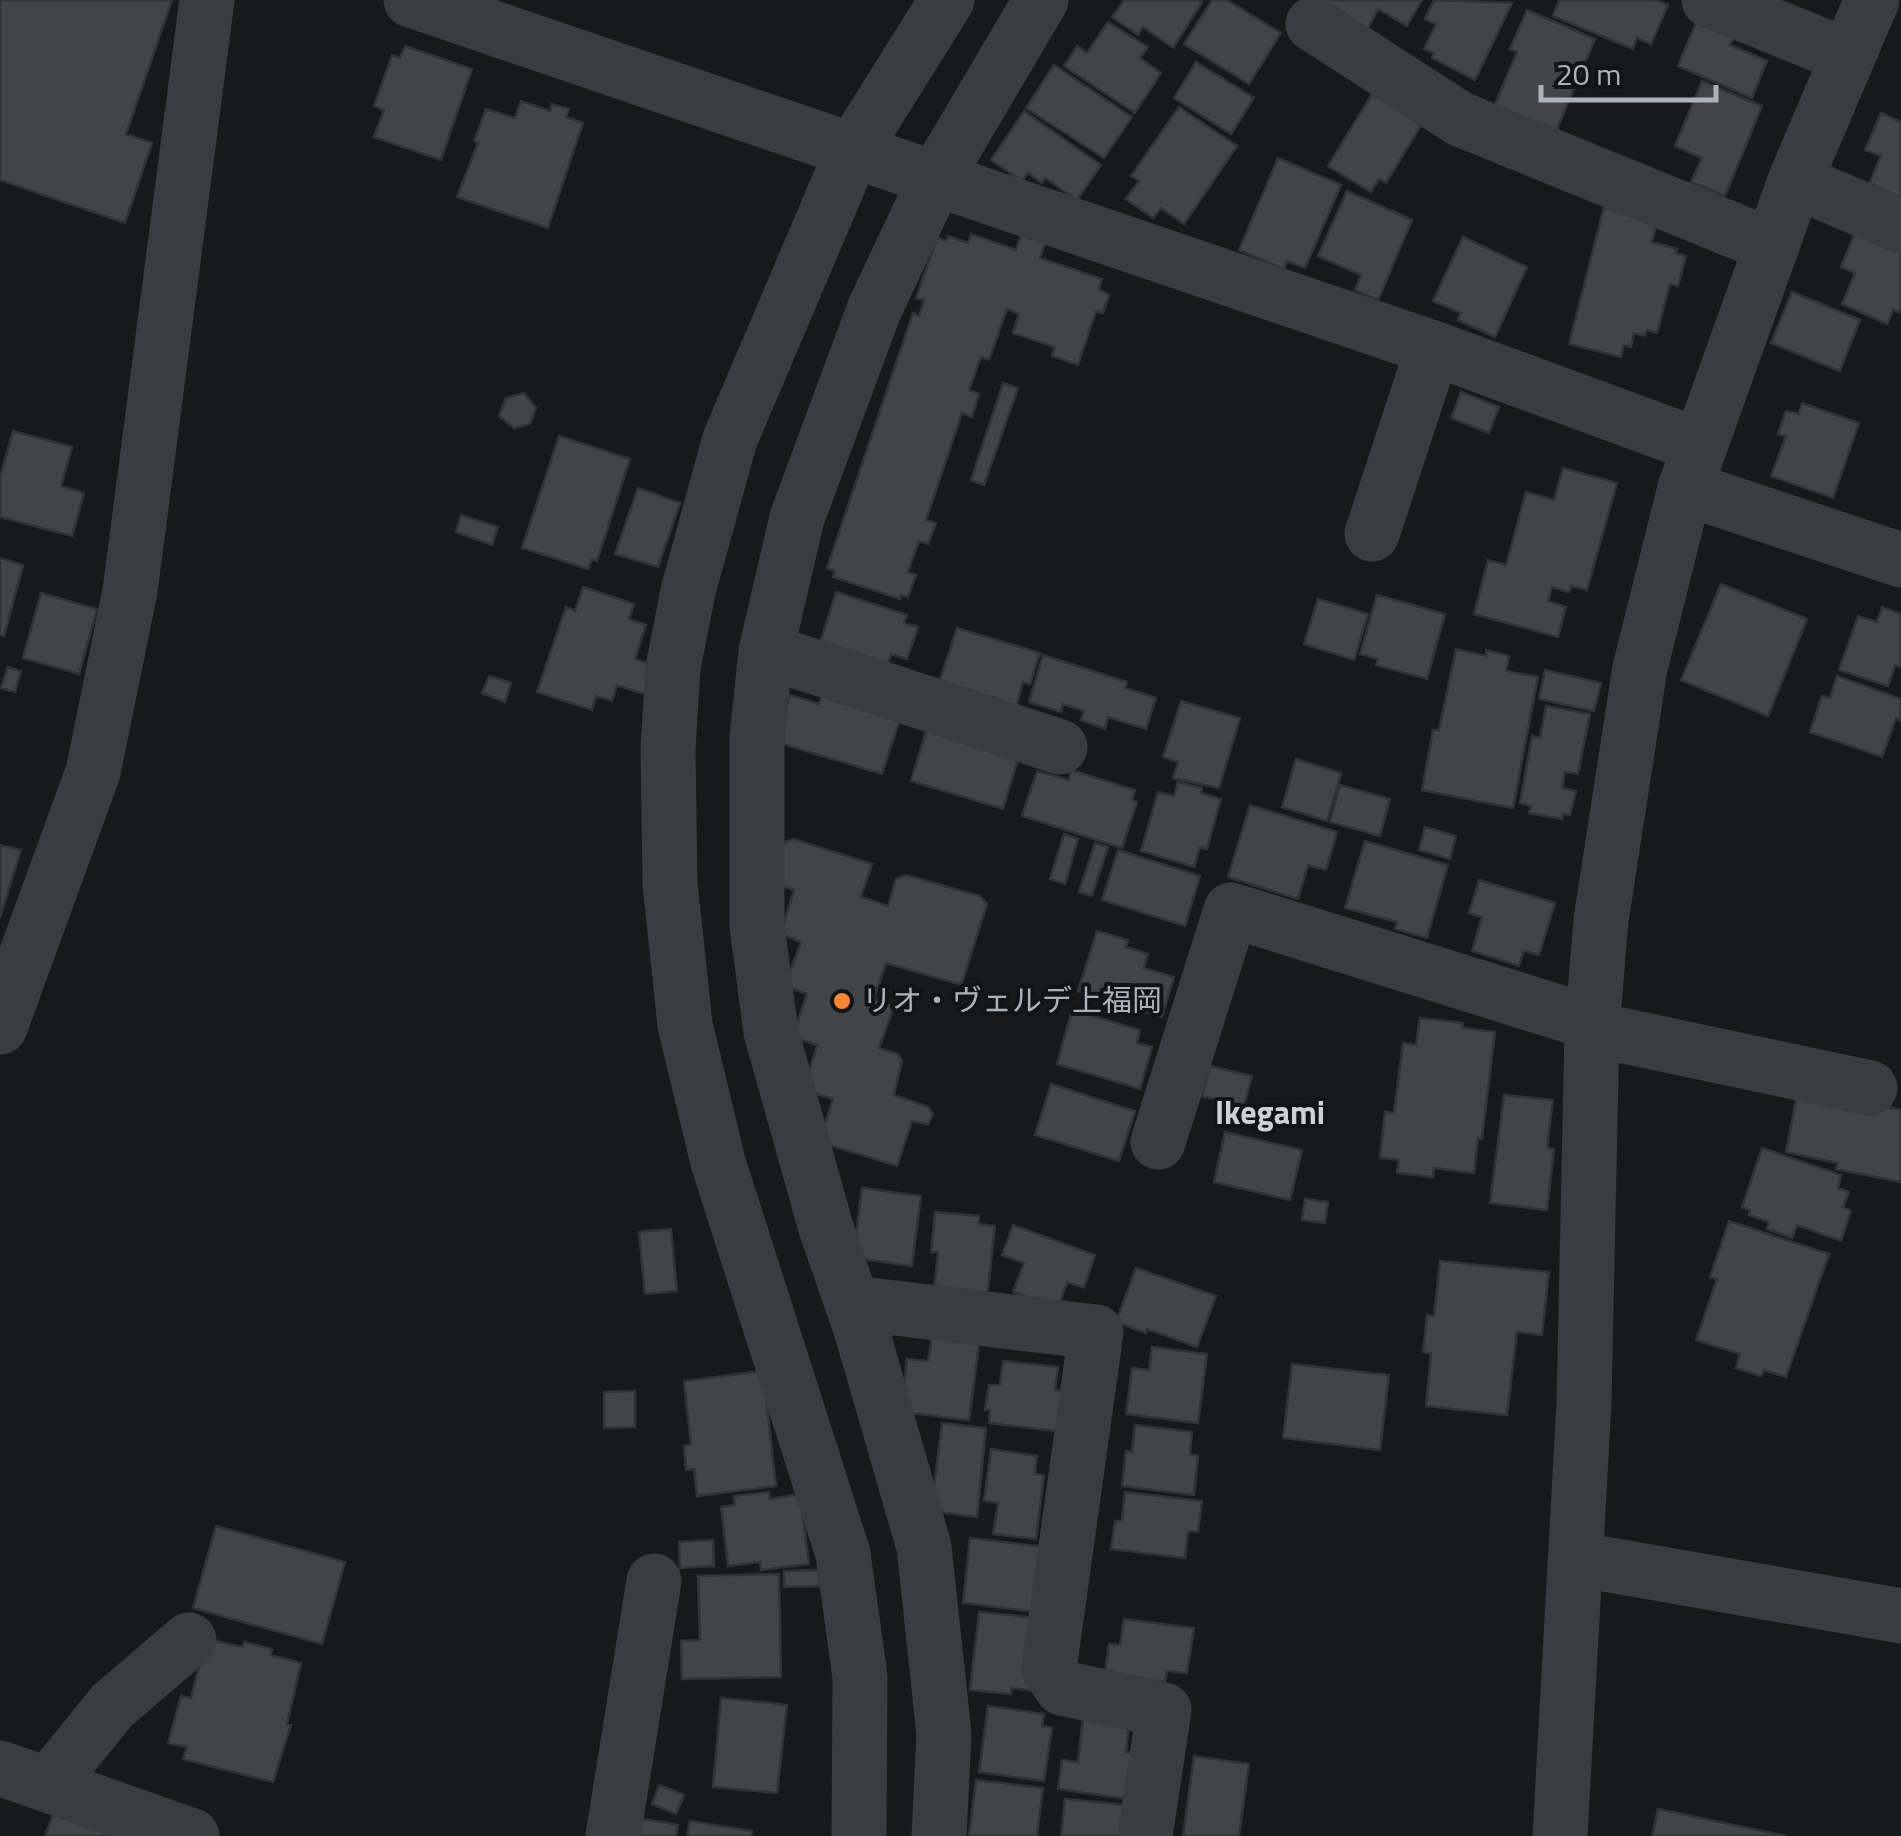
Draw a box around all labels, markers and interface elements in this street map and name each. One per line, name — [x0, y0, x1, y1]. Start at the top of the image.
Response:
scale bar — [1541, 40, 1716, 102]
text: 20 m — [1556, 51, 1621, 97]
place label: リオ・ヴェルデ上福岡 — [862, 977, 1162, 1023]
marker: リオ・ヴェルデ上福岡 — [831, 990, 853, 1012]
district label: Ikegami — [1215, 1088, 1325, 1136]

